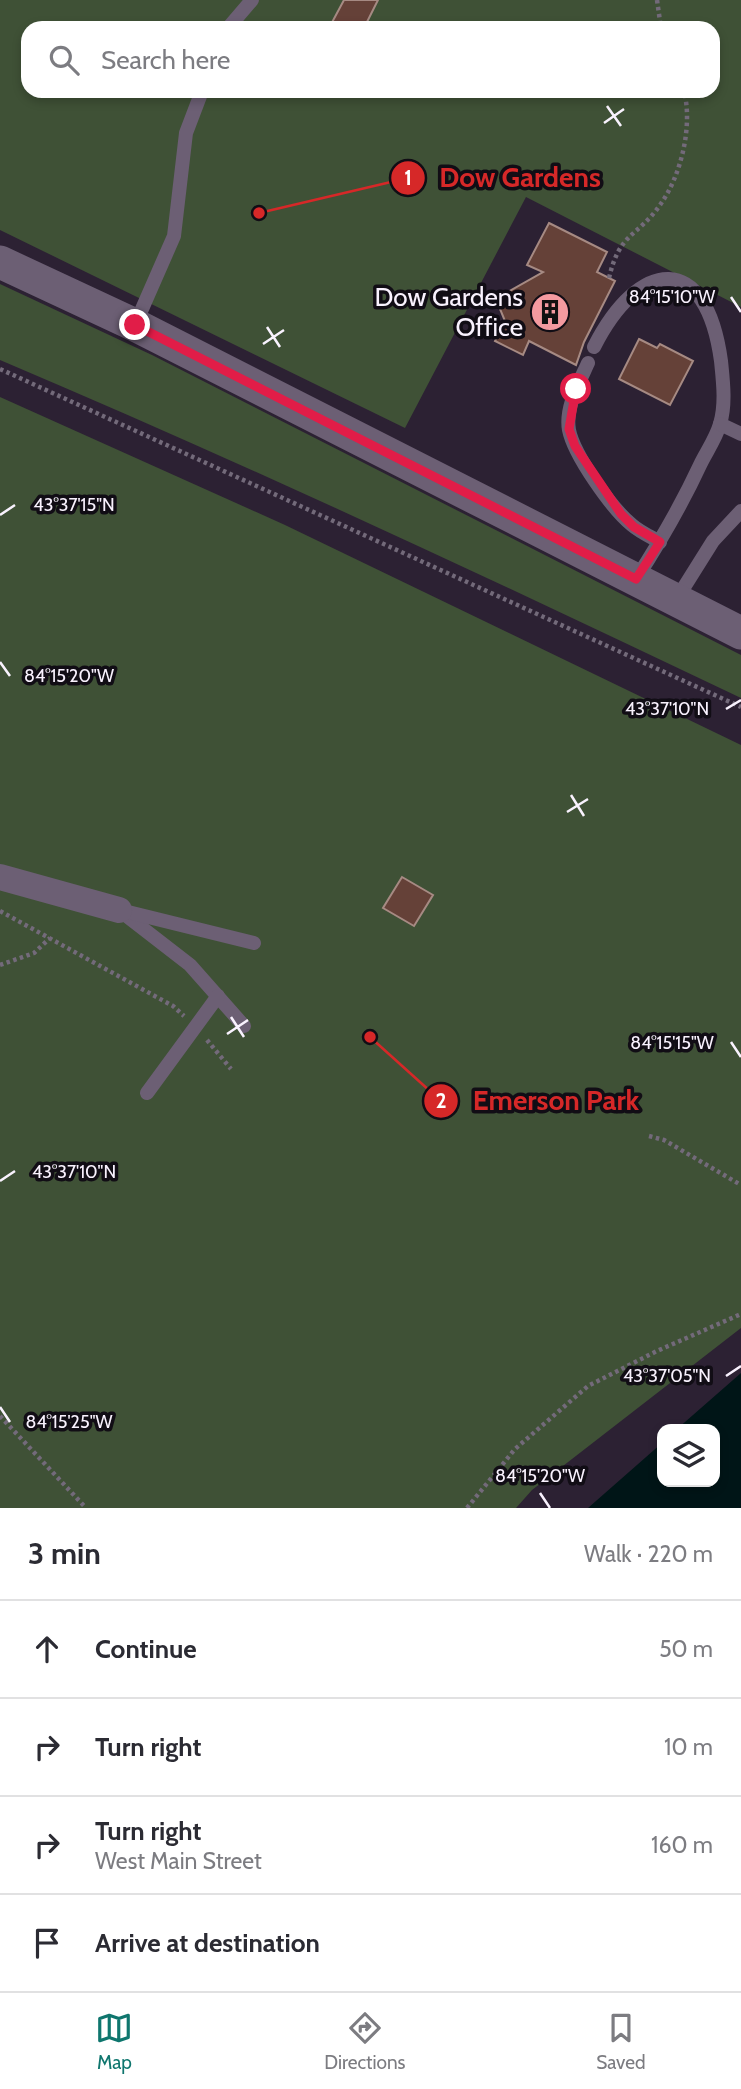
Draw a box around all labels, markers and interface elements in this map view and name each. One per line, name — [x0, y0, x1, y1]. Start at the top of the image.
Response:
search box — [21, 21, 720, 98]
icon: search — [45, 41, 83, 79]
text: Search here — [101, 44, 230, 76]
callout: Dow Gardens — [391, 153, 615, 202]
text: Dow Gardens — [439, 160, 601, 194]
text: 1 — [404, 165, 412, 190]
place label: Dow Gardens Office — [375, 281, 523, 343]
text: 84°15'10"W — [629, 286, 715, 308]
building icon: Dow Gardens Office — [529, 291, 571, 333]
route end — [119, 309, 150, 340]
route start — [560, 373, 591, 404]
text: 43°37'15"N — [33, 494, 115, 516]
text: 84°15'20"W — [24, 665, 114, 687]
text: 43°37'10"N — [625, 698, 709, 720]
text: 84°15'15"W — [630, 1032, 714, 1054]
callout: Emerson Park — [424, 1076, 653, 1125]
text: Emerson Park — [473, 1083, 640, 1117]
text: 2 — [435, 1088, 447, 1113]
text: 43°37'10"N — [32, 1161, 116, 1183]
text: 43°37'05"N — [623, 1365, 711, 1387]
text: 84°15'25"W — [25, 1411, 113, 1433]
map controls — [657, 1424, 720, 1487]
button: layers — [657, 1424, 720, 1487]
text: 84°15'20"W — [495, 1465, 585, 1487]
text: 3 min — [28, 1535, 101, 1572]
text: Walk · 220 m — [584, 1540, 713, 1568]
icon: ahead — [28, 1630, 66, 1668]
text: Continue — [95, 1633, 197, 1665]
text: 50 m — [659, 1635, 713, 1663]
icon: right — [28, 1728, 66, 1766]
text: Turn right — [95, 1731, 201, 1763]
text: 10 m — [664, 1733, 713, 1761]
text: Turn right — [95, 1815, 201, 1847]
icon: right — [28, 1826, 66, 1864]
text: 160 m — [651, 1831, 713, 1859]
text: West Main Street — [95, 1847, 262, 1875]
icon: arrive — [28, 1924, 66, 1962]
text: Arrive at destination — [95, 1927, 320, 1959]
tab: Map — [95, 2009, 133, 2074]
tab: Directions — [324, 2009, 405, 2074]
tab: Saved — [596, 2009, 646, 2074]

